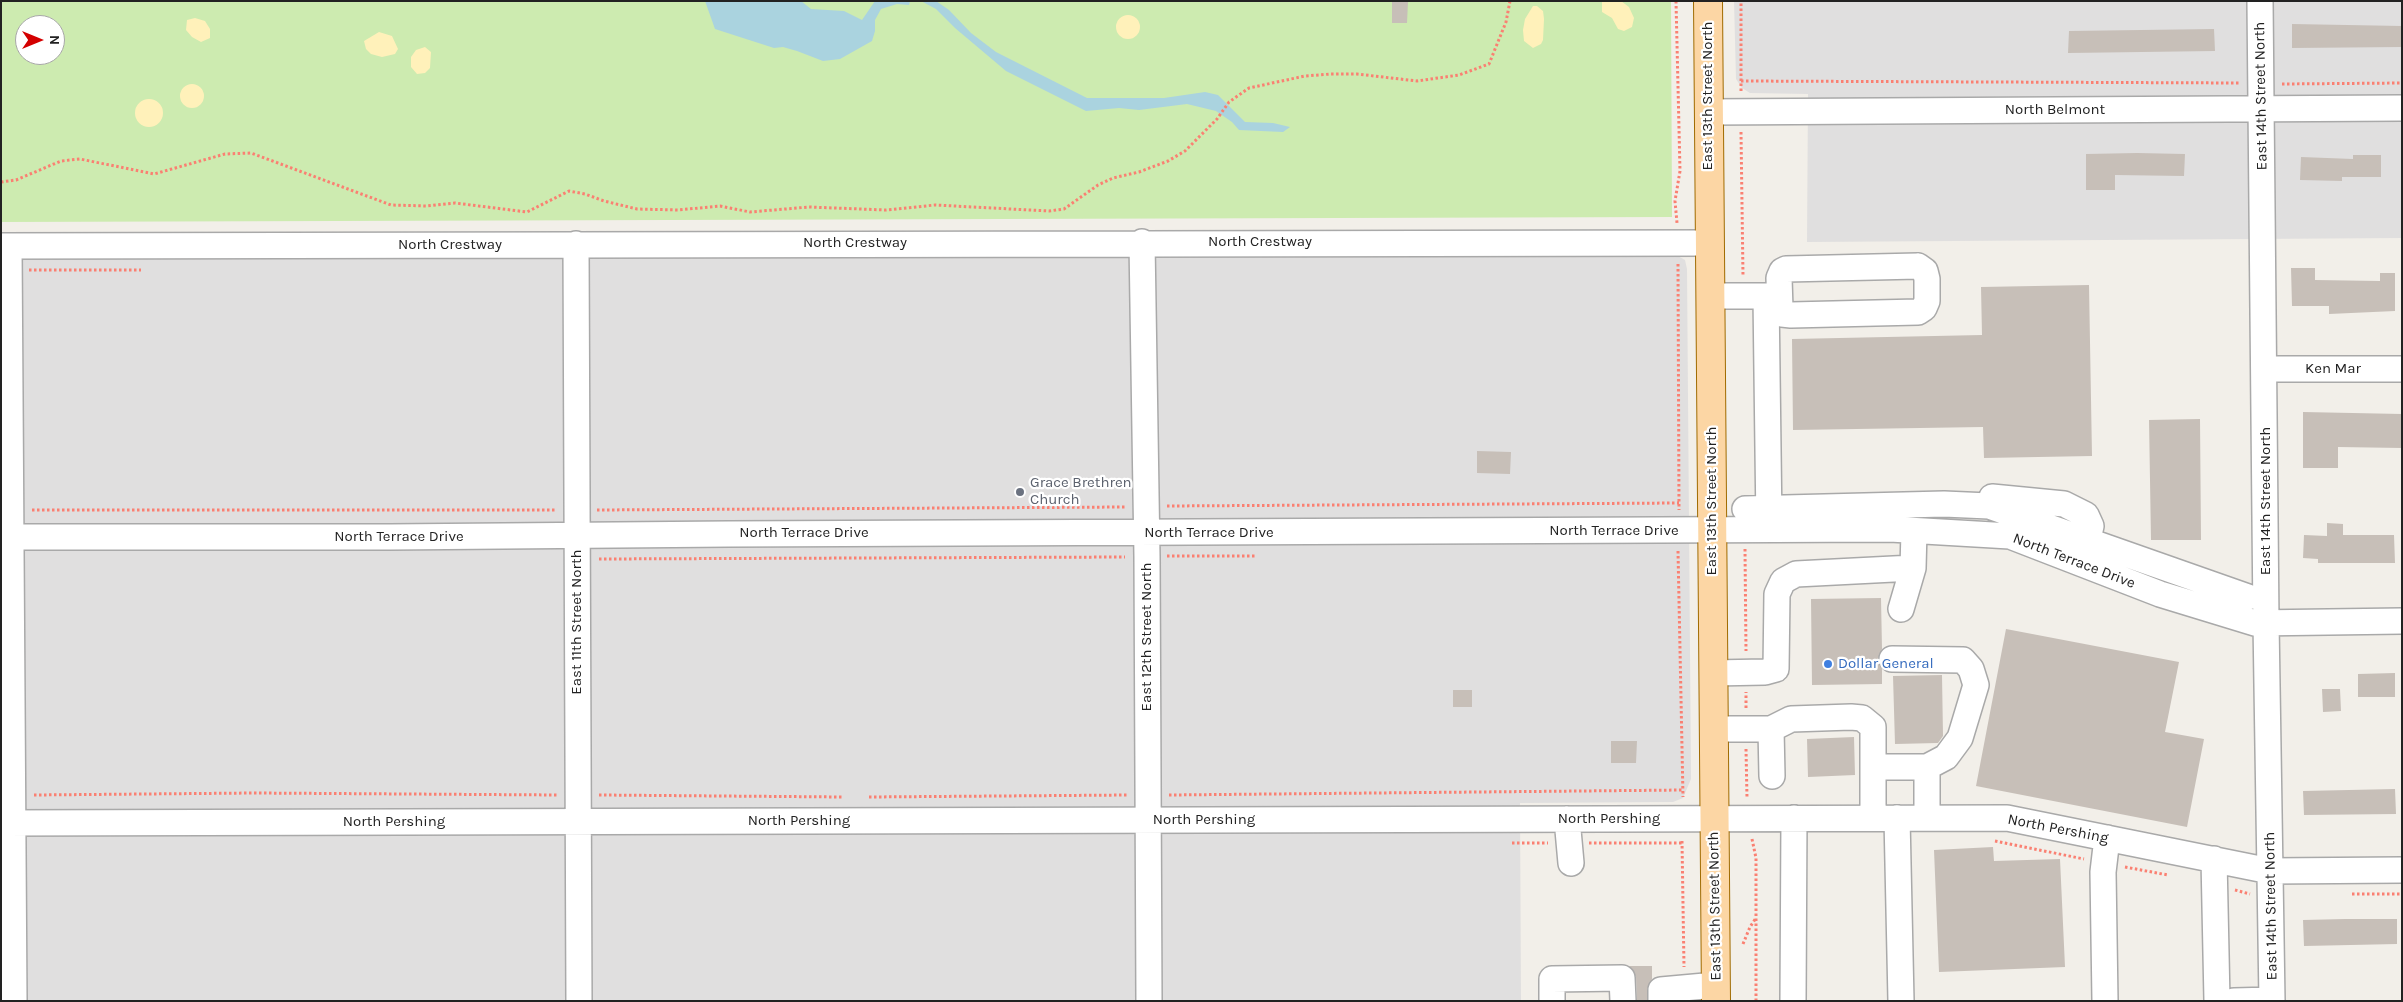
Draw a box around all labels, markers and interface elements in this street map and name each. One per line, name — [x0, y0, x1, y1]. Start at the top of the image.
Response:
north arrow — [15, 15, 65, 65]
street label: East 13th Street North — [1699, 21, 1717, 171]
street label: East 14th Street North — [2251, 22, 2271, 170]
text: N — [46, 35, 63, 45]
street label: North Belmont — [2005, 101, 2105, 119]
street label: North Crestway — [1208, 233, 1312, 251]
street label: North Crestway — [803, 234, 907, 252]
street label: North Crestway — [398, 236, 502, 254]
street label: Ken Mar — [2305, 360, 2361, 378]
street label: East 13th Street North — [1703, 426, 1721, 576]
street label: East 14th Street North — [2257, 427, 2275, 575]
place label: Grace Brethren Church — [1030, 474, 1132, 509]
marker: Grace Brethren Church — [1014, 486, 1026, 498]
street label: North Terrace Drive — [1549, 522, 1679, 540]
street label: North Terrace Drive — [739, 524, 869, 542]
street label: North Terrace Drive — [1144, 524, 1274, 542]
street label: North Terrace Drive — [334, 528, 464, 546]
street label: North Terrace Drive — [2010, 529, 2138, 593]
street label: East 11th Street North — [568, 549, 586, 695]
street label: East 12th Street North — [1138, 563, 1156, 711]
place label: Dollar General — [1838, 655, 1934, 673]
marker: Dollar General — [1822, 658, 1834, 670]
street label: North Pershing — [1558, 810, 1660, 828]
street label: North Pershing — [2006, 810, 2110, 848]
street label: North Pershing — [1153, 811, 1255, 829]
street label: North Pershing — [748, 812, 850, 830]
street label: North Pershing — [343, 813, 445, 831]
street label: East 13th Street North — [1705, 831, 1725, 981]
street label: East 14th Street North — [2261, 832, 2281, 980]

